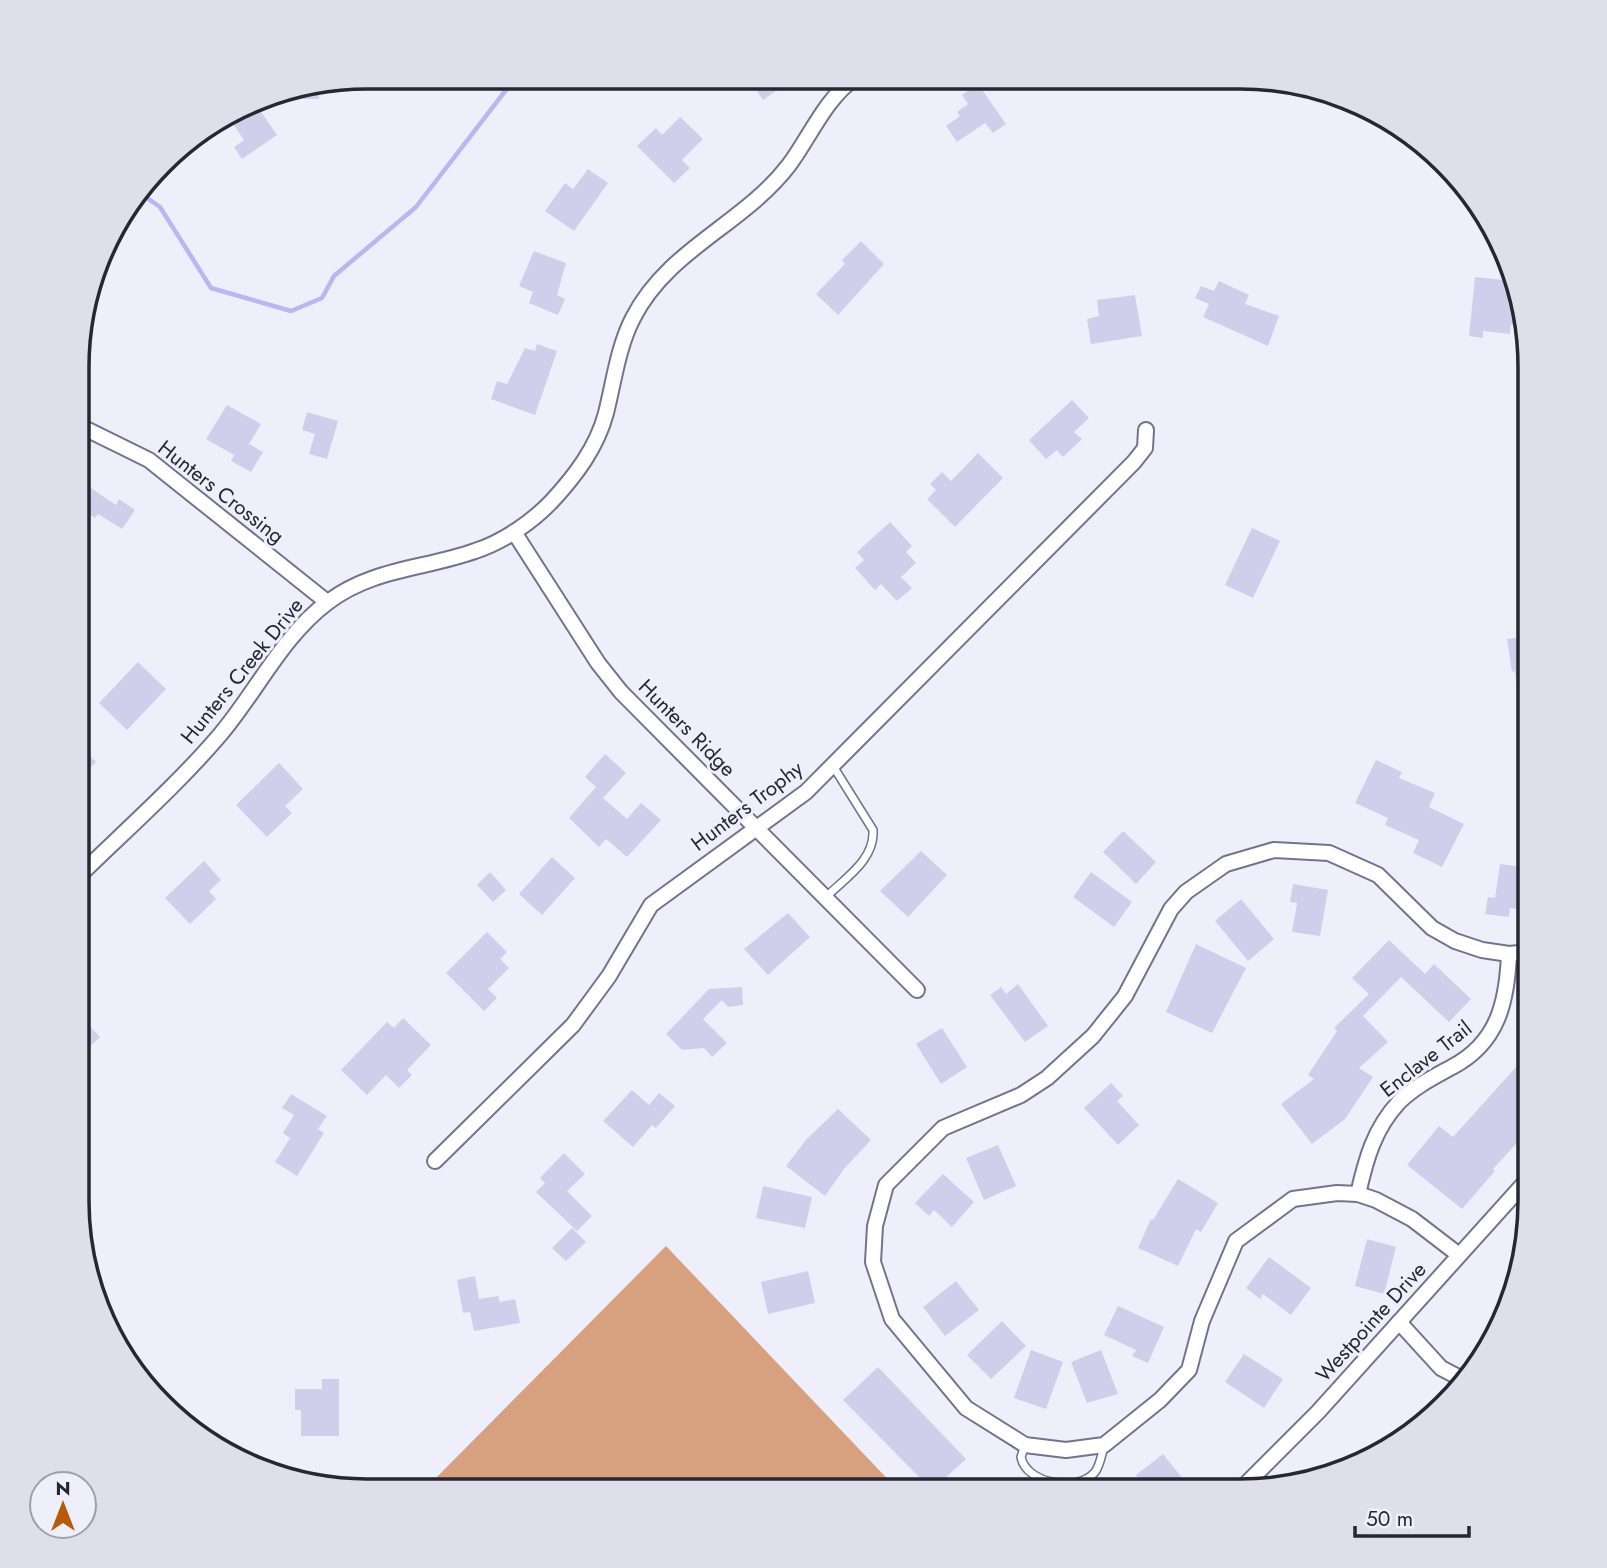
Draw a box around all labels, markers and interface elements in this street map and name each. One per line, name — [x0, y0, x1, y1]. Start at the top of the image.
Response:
street label: Hunters Crossing — [151, 433, 291, 551]
street label: Hunters Creek Drive — [174, 591, 310, 750]
street label: Hunters Ridge — [632, 673, 743, 784]
street label: Hunters Trophy — [685, 753, 810, 858]
street label: Enclave Trail — [1374, 1014, 1478, 1104]
street label: Westpointe Drive — [1309, 1255, 1433, 1389]
north arrow — [28, 1470, 98, 1540]
text: N — [55, 1475, 71, 1502]
scale bar — [1355, 1494, 1469, 1538]
text: 50 m — [1366, 1504, 1413, 1534]

